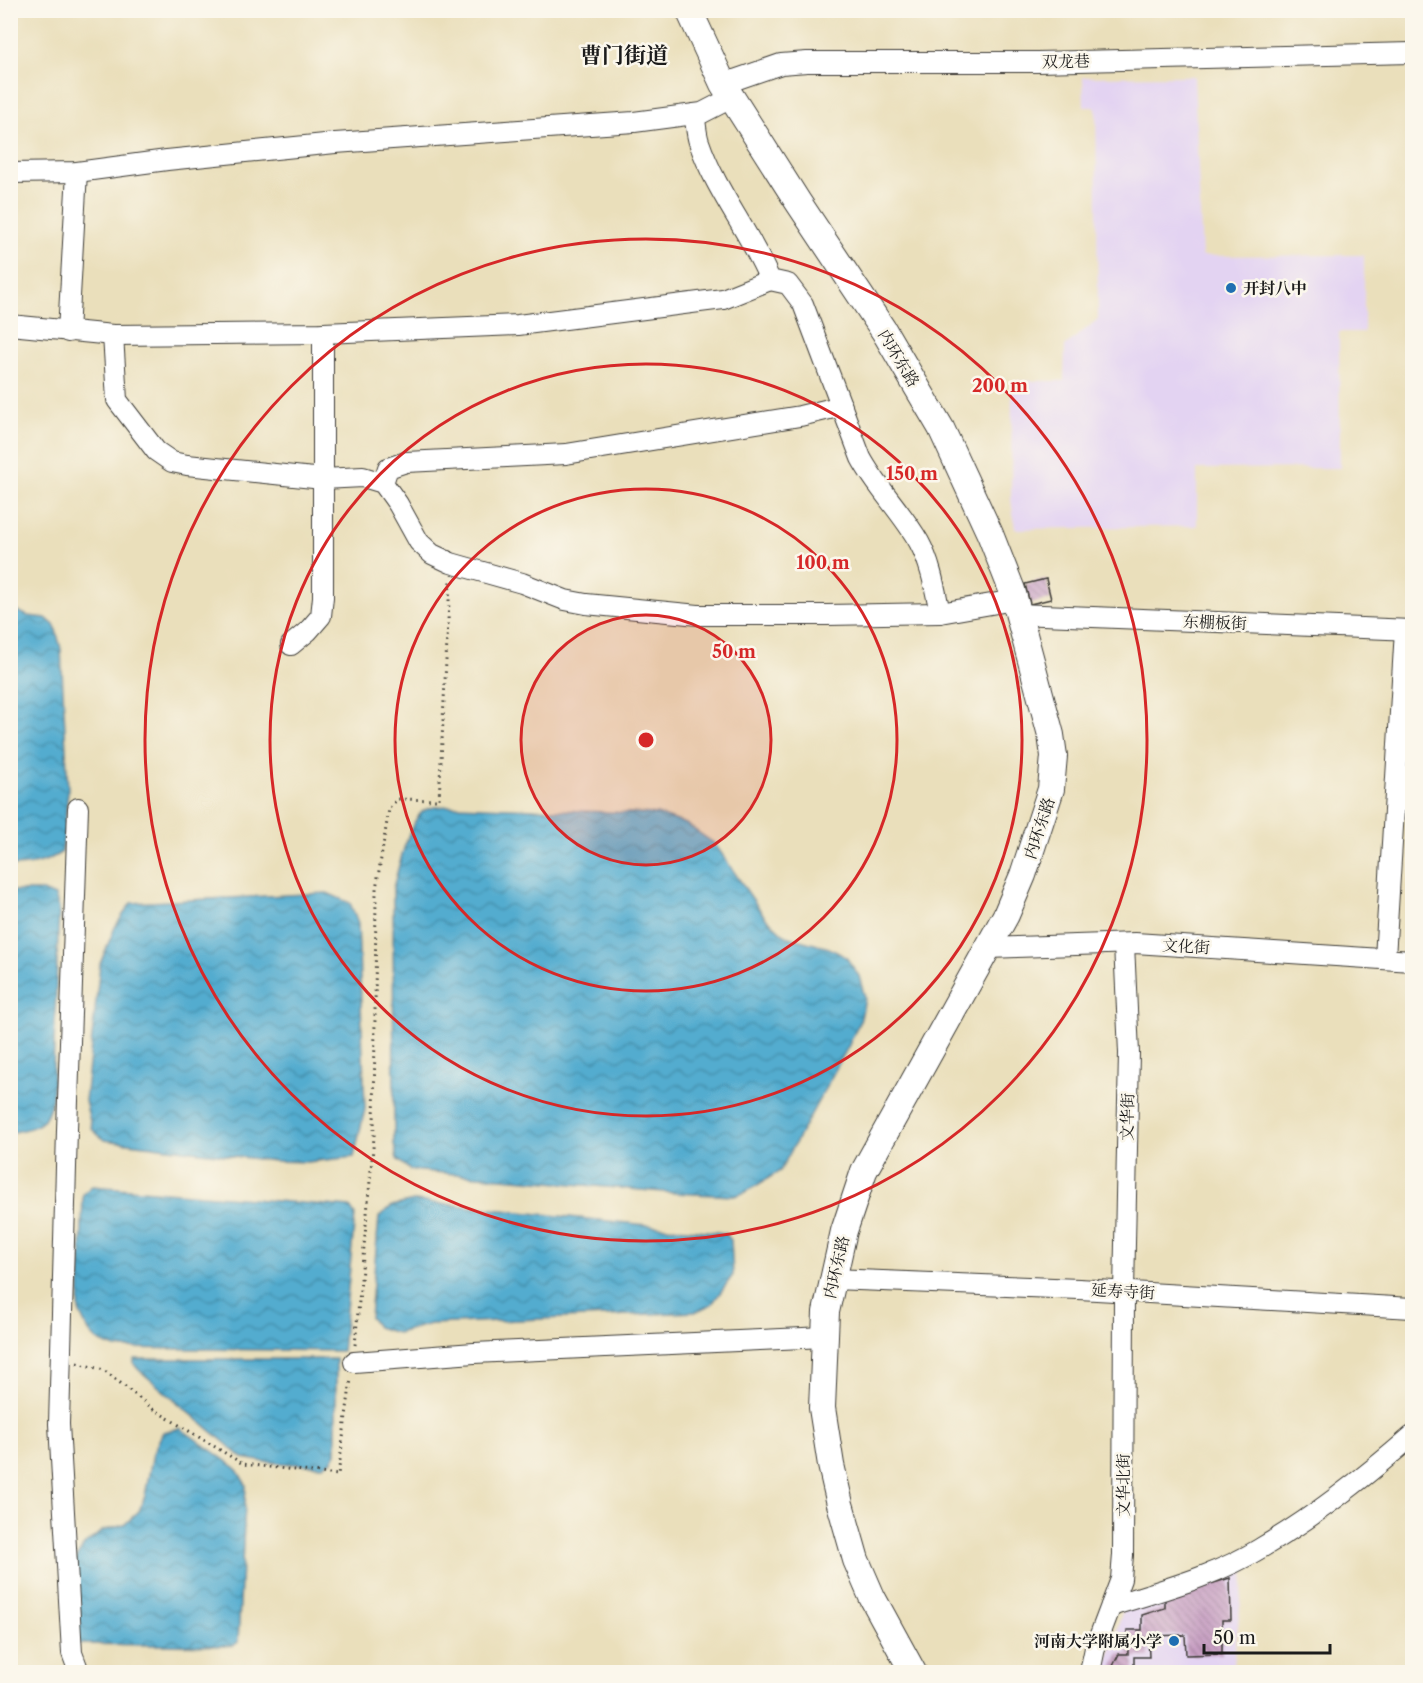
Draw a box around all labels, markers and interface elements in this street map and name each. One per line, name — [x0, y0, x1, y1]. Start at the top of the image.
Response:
district label: 曹门街道 — [580, 42, 668, 69]
street label: 双龙巷 — [1042, 51, 1090, 71]
place label: 开封八中 — [1243, 278, 1307, 298]
marker: 开封八中 — [1224, 281, 1238, 295]
street label: 内环东路 — [874, 325, 924, 391]
text: 200 m — [972, 375, 1028, 397]
text: 150 m — [886, 463, 938, 485]
text: 100 m — [796, 552, 850, 574]
street label: 东棚板街 — [1183, 611, 1247, 633]
text: 50 m — [712, 641, 756, 663]
centre of rings — [636, 730, 656, 750]
street label: 内环东路 — [1020, 794, 1058, 862]
street label: 文化街 — [1162, 935, 1210, 957]
street label: 文华街 — [1117, 1093, 1137, 1141]
street label: 内环东路 — [819, 1234, 853, 1300]
street label: 延寿寺街 — [1091, 1279, 1155, 1303]
street label: 文华北街 — [1113, 1453, 1133, 1517]
scale bar — [1204, 1617, 1330, 1655]
text: 50 m — [1213, 1627, 1256, 1649]
place label: 河南大学附属小学 — [1034, 1631, 1162, 1651]
marker: 河南大学附属小学 — [1167, 1634, 1181, 1648]

